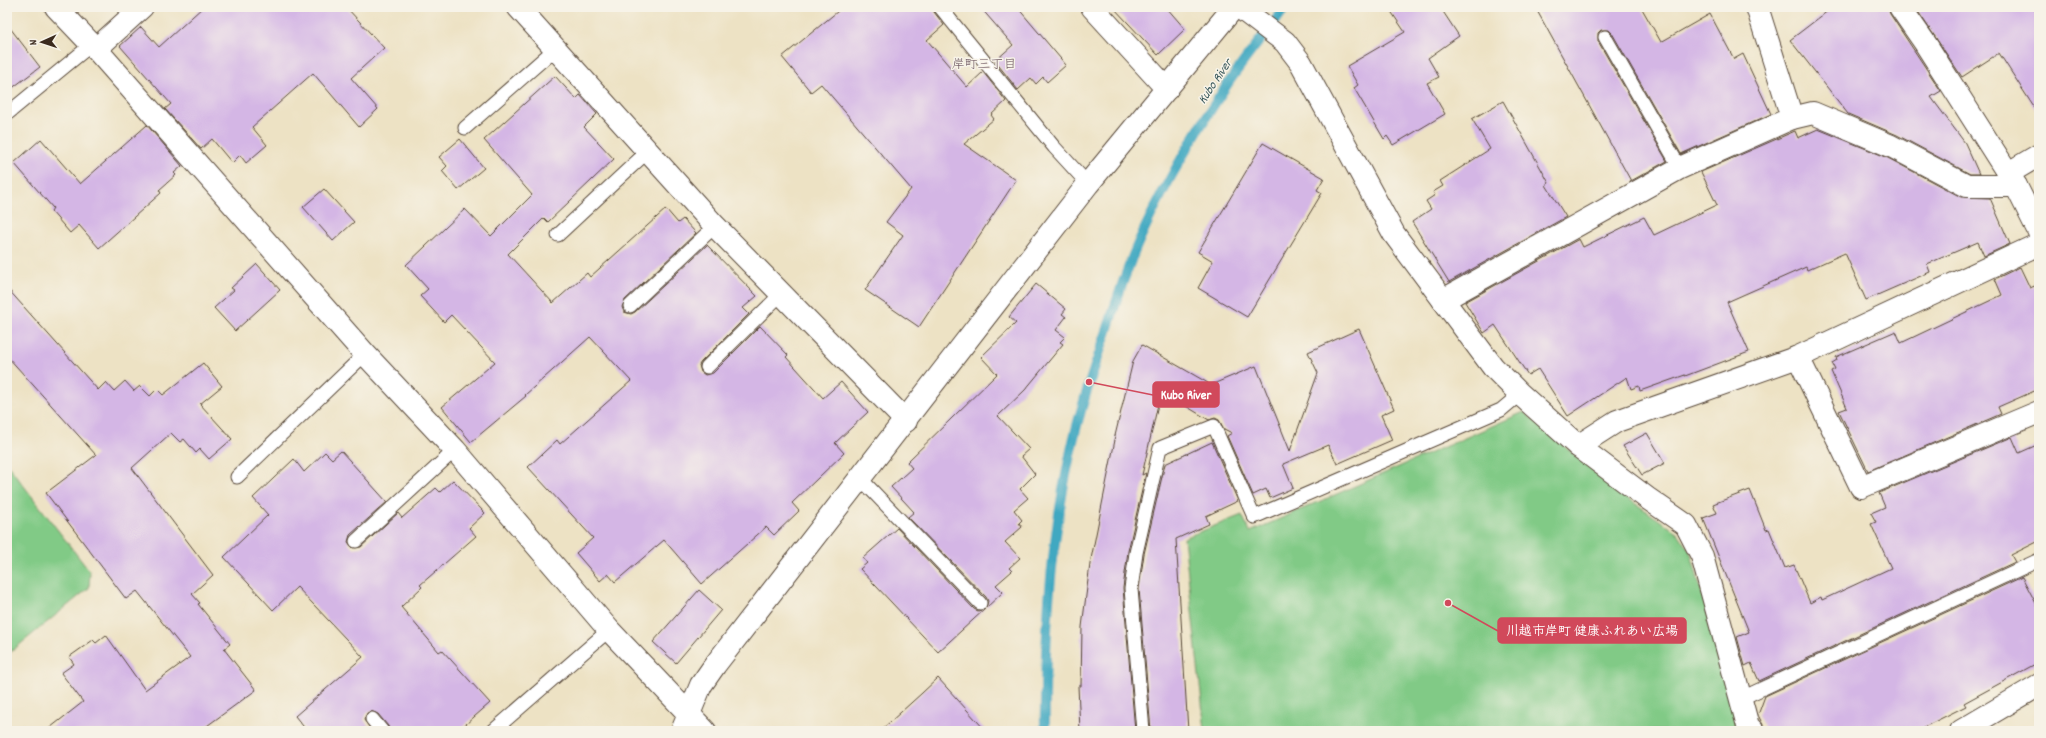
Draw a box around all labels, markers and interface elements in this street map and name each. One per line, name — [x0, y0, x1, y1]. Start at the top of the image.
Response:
north arrow — [22, 22, 62, 62]
text: N — [26, 39, 42, 46]
water label: Kubo River — [1194, 54, 1239, 108]
district label: 岸町三丁目 — [951, 56, 1017, 75]
callout: Kubo River — [1153, 382, 1219, 407]
text: Kubo River — [1161, 387, 1213, 406]
callout: 川越市岸町 健康ふれあい広場 — [1498, 618, 1686, 643]
text: 川越市岸町 健康ふれあい広場 — [1506, 623, 1678, 642]

